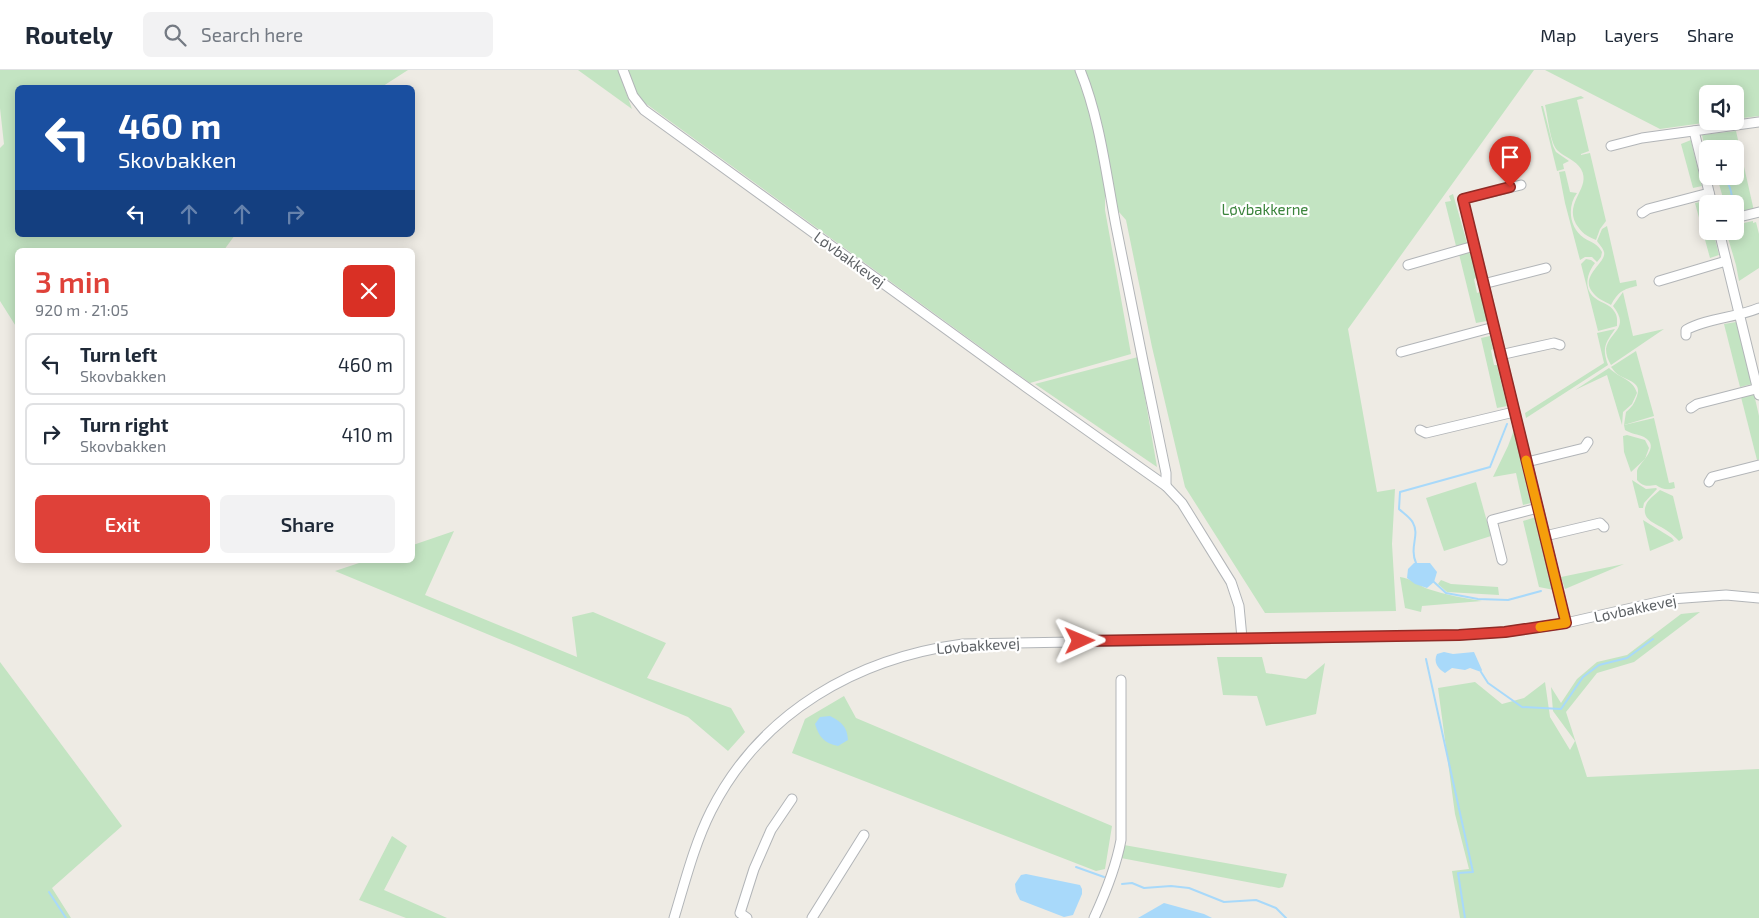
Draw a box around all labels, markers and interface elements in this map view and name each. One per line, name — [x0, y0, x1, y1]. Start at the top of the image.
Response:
search box — [143, 12, 493, 57]
text: Routely — [25, 20, 113, 49]
icon: search — [161, 21, 189, 49]
text: Search here — [201, 23, 303, 46]
text: Map — [1540, 24, 1576, 46]
text: Layers — [1604, 24, 1659, 46]
text: Share — [1687, 24, 1734, 46]
map controls — [1699, 85, 1744, 240]
button: sound — [1699, 85, 1744, 130]
text: 460 m — [118, 104, 221, 146]
icon: left — [35, 105, 100, 170]
pin — [1489, 136, 1531, 187]
button: + — [1699, 140, 1744, 185]
icon: arrive — [1496, 143, 1524, 171]
text: Skovbakken — [118, 146, 237, 172]
button: − — [1699, 195, 1744, 240]
icon: left — [122, 200, 150, 228]
icon: ahead — [175, 200, 203, 228]
icon: ahead — [228, 200, 256, 228]
icon: right — [281, 200, 309, 228]
park label: Løvbakkerne — [1222, 200, 1308, 218]
street label: Løvbakkevej — [810, 227, 889, 292]
text: 3 min — [35, 263, 111, 299]
button: close — [343, 265, 395, 317]
text: 920 m · 21:05 — [35, 300, 129, 319]
text: Turn left — [80, 343, 157, 366]
icon: left — [37, 350, 65, 378]
text: 460 m — [338, 353, 393, 376]
text: Skovbakken — [80, 366, 166, 385]
text: Turn right — [80, 413, 168, 436]
icon: right — [37, 420, 65, 448]
text: 410 m — [341, 423, 393, 446]
text: Skovbakken — [80, 436, 166, 455]
button: Exit — [35, 495, 210, 553]
button: Share — [220, 495, 395, 553]
street label: Løvbakkevej — [1592, 590, 1678, 626]
position arrow — [1053, 614, 1105, 666]
street label: Løvbakkevej — [936, 633, 1020, 658]

